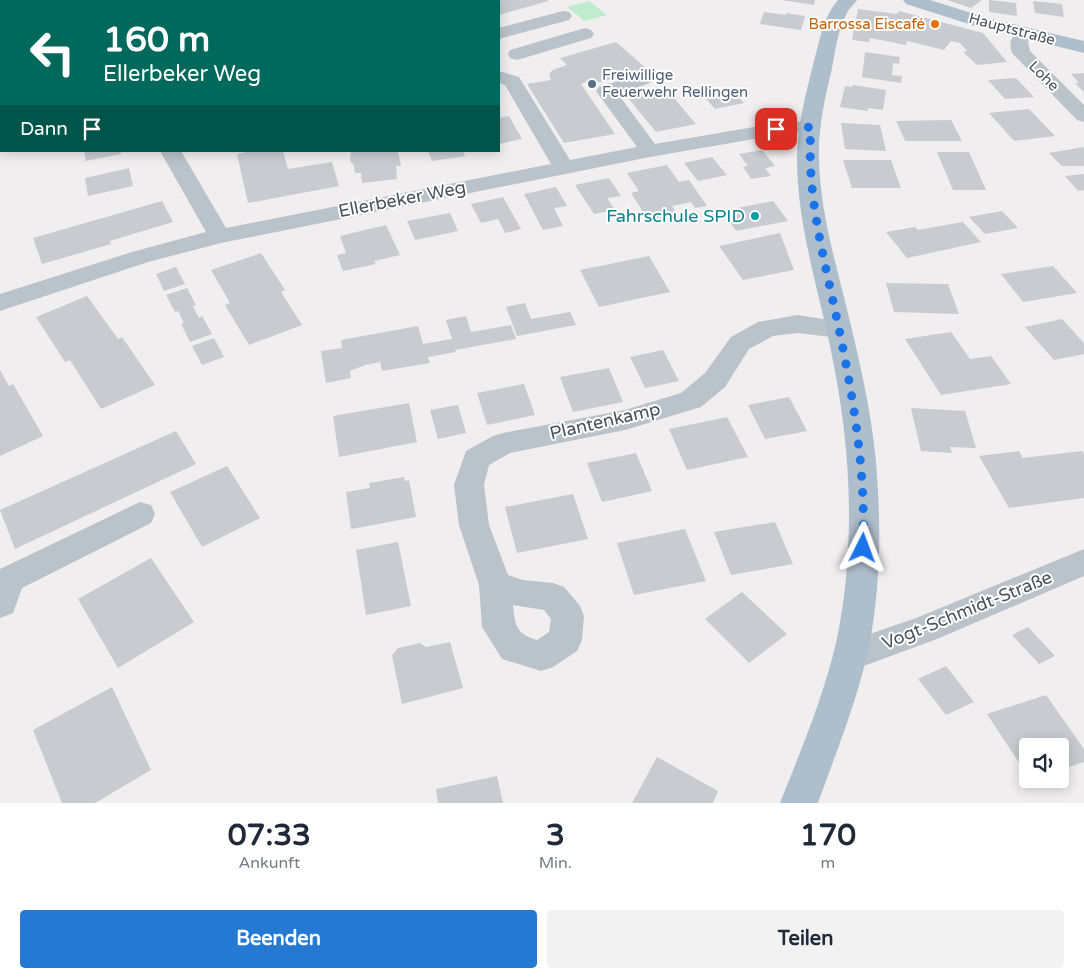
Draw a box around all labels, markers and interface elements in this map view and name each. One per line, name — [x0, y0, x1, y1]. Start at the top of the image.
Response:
street label: Hauptstraße — [967, 9, 1057, 49]
place label: Barrossa Eiscafé — [809, 15, 925, 33]
marker: Barrossa Eiscafé — [929, 18, 941, 30]
text: 160 m — [103, 19, 210, 61]
icon: left — [20, 20, 85, 85]
street label: Lohe — [1025, 57, 1063, 95]
text: Ellerbeker Weg — [103, 61, 261, 87]
place label: Freiwillige Feuerwehr Rellingen — [602, 66, 748, 101]
marker: Freiwillige Feuerwehr Rellingen — [586, 78, 598, 90]
pin — [755, 108, 797, 150]
icon: arrive — [78, 115, 106, 143]
icon: arrive — [762, 115, 790, 143]
text: Dann — [20, 118, 68, 140]
street label: Ellerbeker Weg — [336, 176, 468, 222]
place label: Fahrschule SPID — [606, 205, 745, 227]
marker: Fahrschule SPID — [749, 210, 761, 222]
street label: Plantenkamp — [548, 398, 662, 444]
position arrow — [836, 521, 888, 573]
street label: Vogt-Schmidt-Straße — [879, 566, 1055, 654]
map controls — [1019, 738, 1069, 788]
button: sound — [1019, 738, 1069, 788]
text: 07:33 — [228, 817, 311, 854]
text: 3 — [546, 817, 565, 854]
text: 170 — [800, 817, 856, 854]
text: Ankunft — [239, 853, 300, 873]
text: Min. — [539, 853, 572, 873]
text: m — [821, 853, 835, 873]
button: Beenden — [20, 910, 537, 968]
button: Teilen — [547, 910, 1064, 968]

